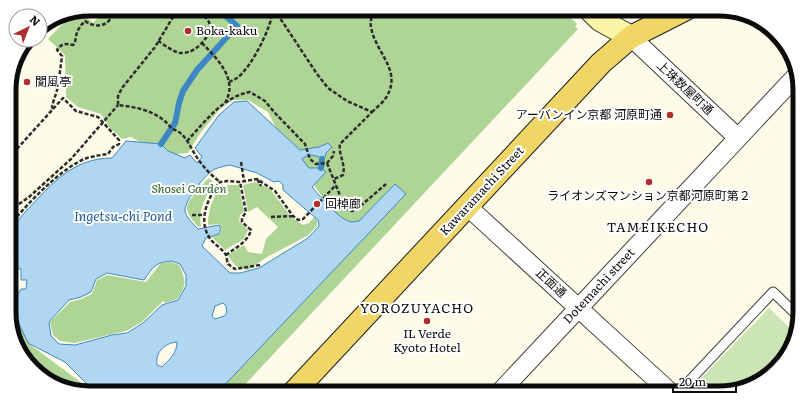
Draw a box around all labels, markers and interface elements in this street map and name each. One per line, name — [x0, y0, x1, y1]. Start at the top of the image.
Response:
north arrow — [8, 8, 48, 48]
text: N — [27, 11, 44, 29]
place label: Boka-kaku — [196, 21, 258, 39]
marker: Boka-kaku — [183, 26, 193, 36]
street label: 上珠数屋町通 — [653, 56, 718, 118]
place label: 閬風亭 — [35, 72, 71, 90]
marker: 閬風亭 — [22, 77, 32, 87]
place label: アーバンイン京都 河原町通 — [516, 105, 662, 123]
marker: アーバンイン京都 河原町通 — [665, 110, 675, 120]
street label: Kawaramachi Street — [435, 142, 528, 239]
marker: ライオンズマンション京都河原町第２ — [644, 177, 654, 187]
park label: Shosei Garden — [151, 179, 227, 197]
place label: ライオンズマンション京都河原町第２ — [547, 186, 751, 204]
place label: 回棹廊 — [325, 194, 361, 212]
marker: 回棹廊 — [312, 199, 322, 209]
water label: Ingetsu-chi Pond — [74, 206, 173, 225]
district label: TAMEIKECHO — [607, 217, 709, 236]
street label: Dotemachi street — [558, 243, 638, 327]
street label: 正面通 — [532, 263, 571, 301]
district label: YOROZUYACHO — [360, 298, 474, 317]
marker: IL Verde Kyoto Hotel — [422, 316, 432, 326]
place label: IL Verde Kyoto Hotel — [393, 324, 461, 356]
scale bar — [673, 368, 736, 394]
text: 20 m — [679, 372, 706, 390]

